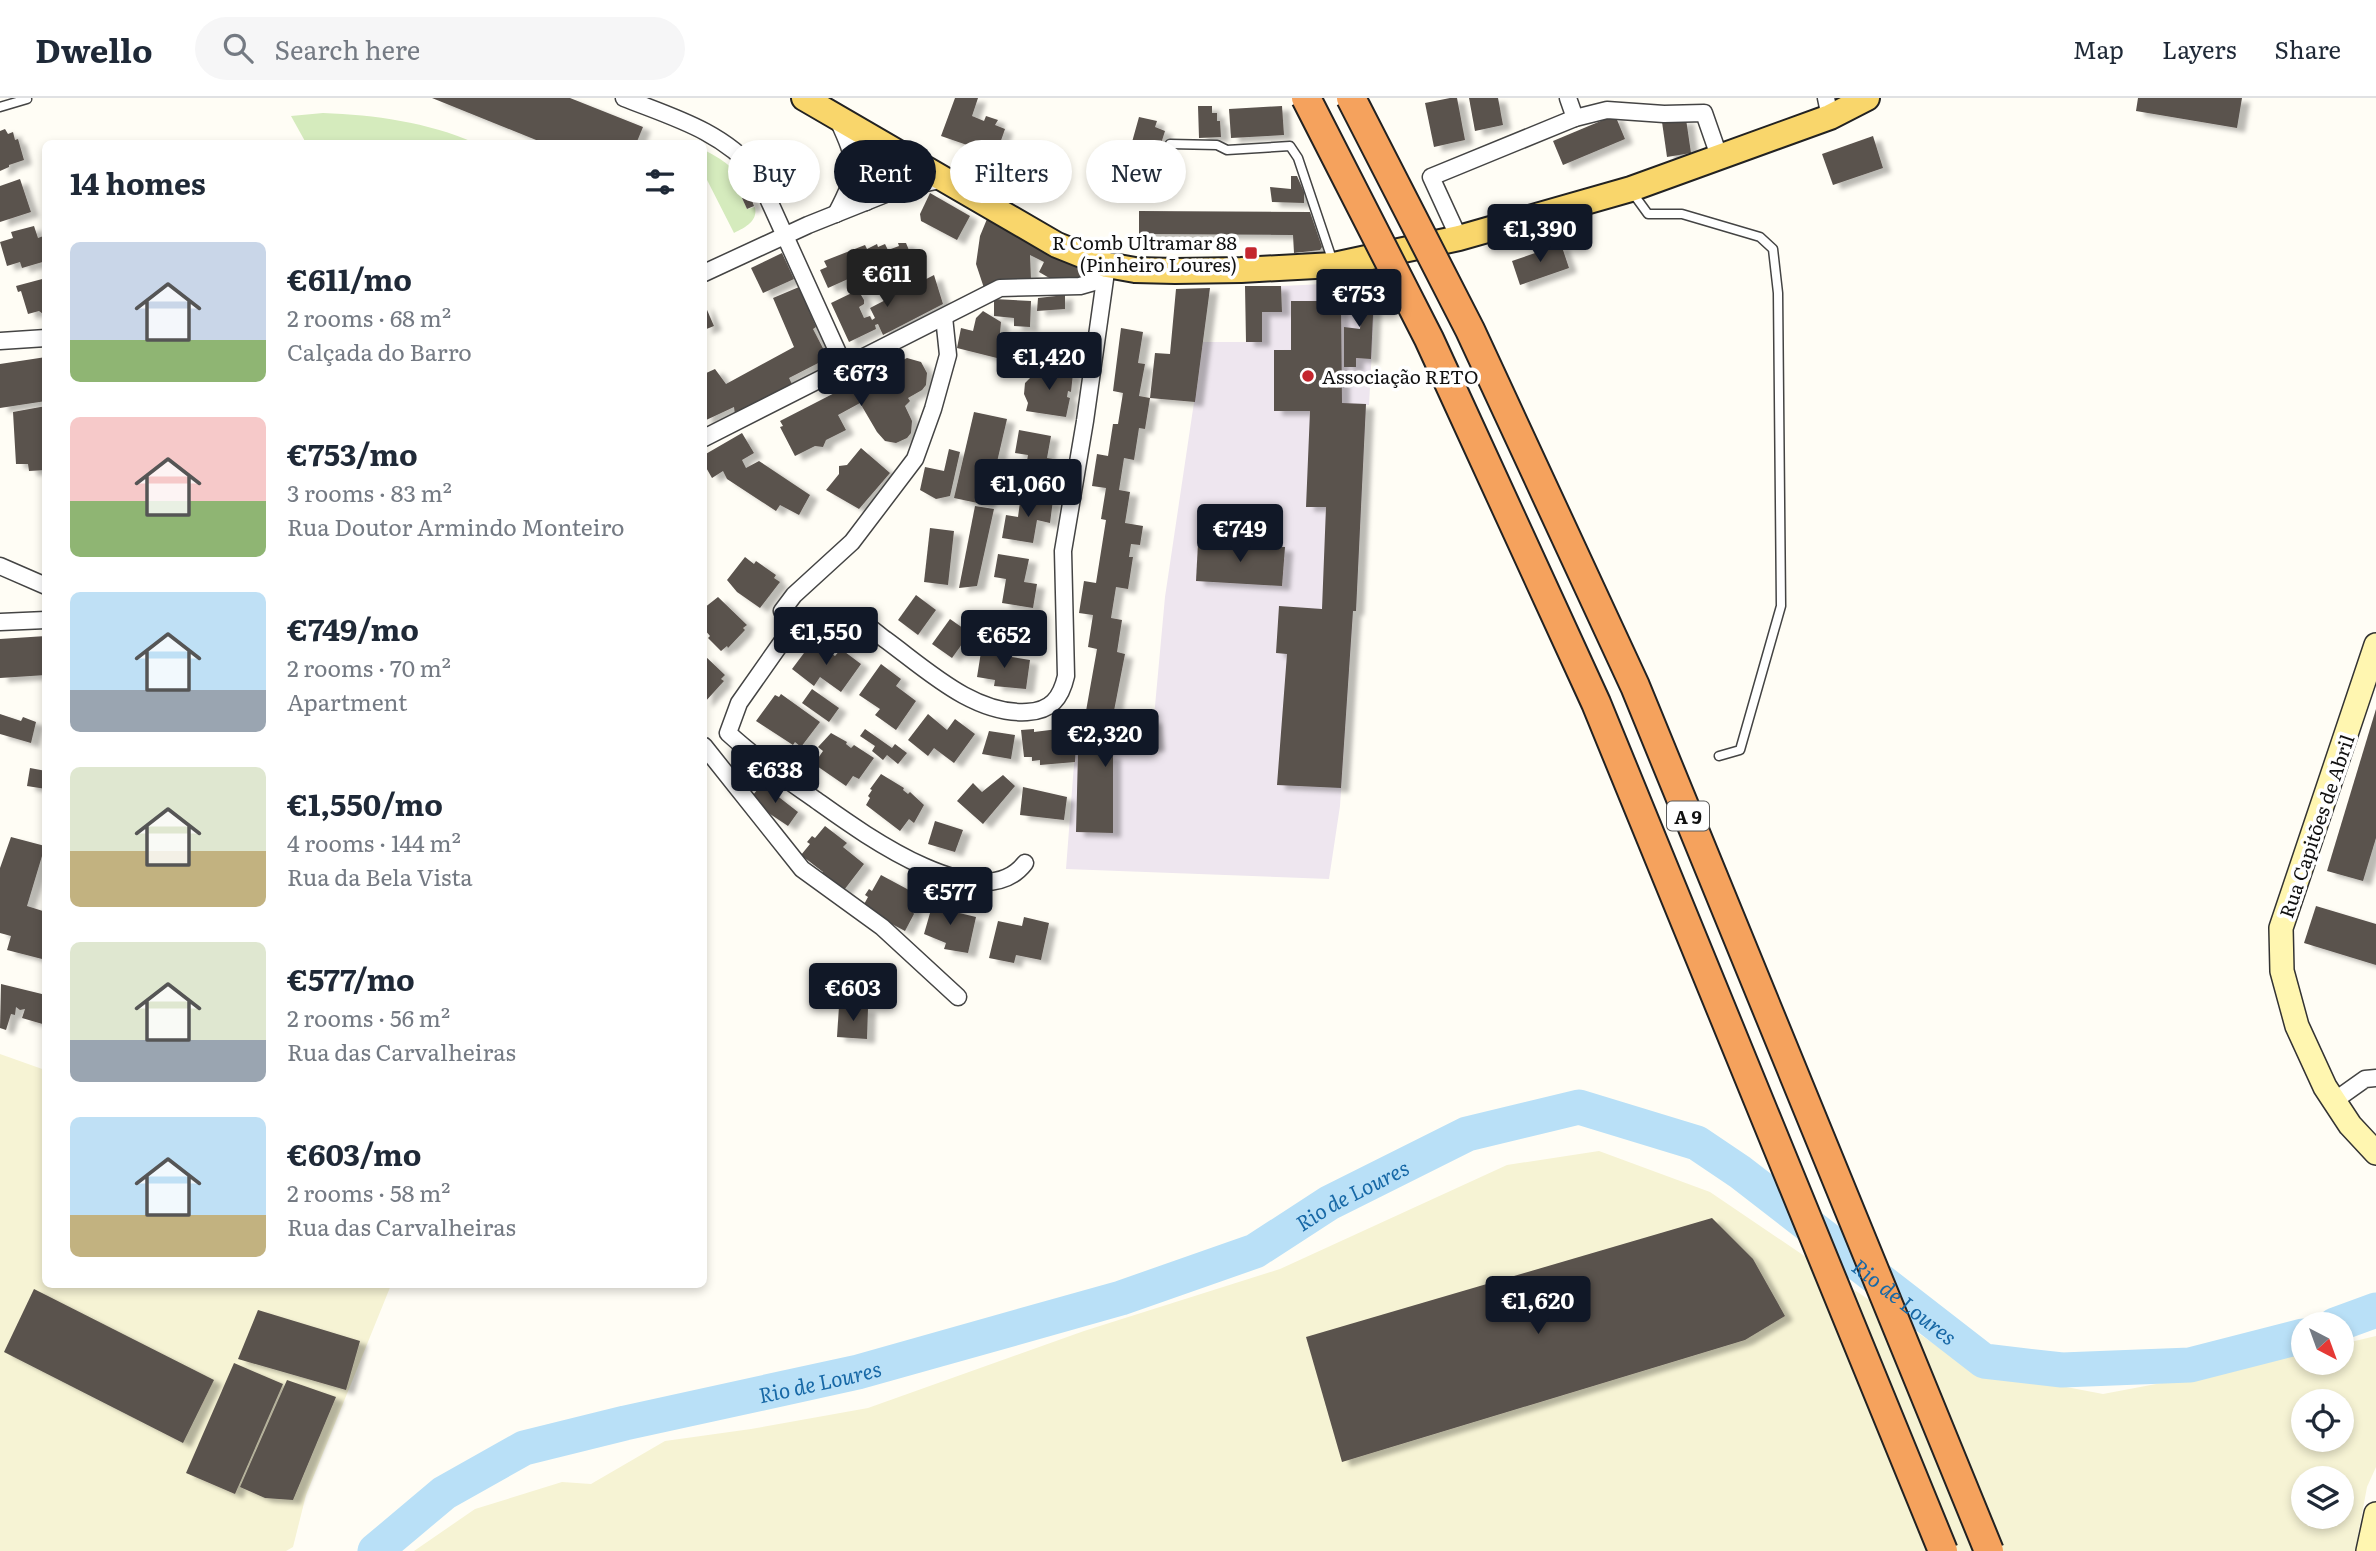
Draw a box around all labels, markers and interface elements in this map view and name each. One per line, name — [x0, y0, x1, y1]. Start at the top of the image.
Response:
search box — [195, 17, 685, 80]
text: Dwello — [35, 24, 153, 73]
icon: search — [219, 29, 257, 67]
text: Search here — [275, 29, 420, 68]
text: Map — [2073, 31, 2124, 66]
text: Layers — [2162, 31, 2236, 66]
text: Share — [2274, 31, 2341, 66]
chip: Buy — [728, 140, 820, 203]
chip: Rent — [834, 140, 936, 203]
chip: Filters — [950, 140, 1072, 203]
chip: New — [1086, 140, 1186, 203]
text: 14 homes — [70, 160, 206, 204]
icon: filters — [641, 163, 679, 201]
pin: €1,390 — [1483, 204, 1597, 264]
text: €1,390 — [1503, 210, 1577, 244]
place label: R Comb Ultramar 88 (Pinheiro Loures) — [1052, 228, 1237, 278]
marker: R Comb Ultramar 88 (Pinheiro Loures) — [1243, 245, 1259, 261]
pin: €611 — [846, 250, 928, 309]
text: €611 — [863, 255, 911, 289]
text: €611/mo — [287, 256, 412, 300]
icon: home — [126, 270, 210, 354]
pin: €753 — [1318, 270, 1400, 329]
text: €753 — [1332, 275, 1386, 309]
text: 2 rooms · 68 m² — [287, 300, 451, 334]
pin: €1,420 — [992, 332, 1106, 392]
text: Calçada do Barro — [287, 334, 472, 368]
text: €1,420 — [1013, 338, 1085, 372]
pin: €673 — [820, 348, 902, 408]
text: €673 — [834, 354, 888, 388]
place label: Associação RETO — [1322, 362, 1478, 390]
marker: Associação RETO — [1300, 368, 1316, 384]
text: €753/mo — [287, 431, 418, 475]
icon: home — [126, 445, 210, 529]
pin: €1,060 — [971, 460, 1085, 519]
text: €1,060 — [991, 465, 1065, 499]
text: 3 rooms · 83 m² — [287, 475, 452, 509]
pin: €749 — [1199, 504, 1281, 564]
text: Rua Doutor Armindo Monteiro — [287, 509, 625, 543]
text: €749 — [1213, 510, 1267, 544]
text: €749/mo — [287, 606, 419, 650]
pin: €1,550 — [769, 608, 883, 667]
pin: €652 — [963, 610, 1045, 670]
text: €1,550 — [790, 613, 862, 647]
text: €652 — [977, 616, 1031, 650]
icon: home — [126, 620, 210, 704]
text: 2 rooms · 70 m² — [287, 650, 451, 684]
text: Apartment — [287, 684, 407, 718]
pin: €2,320 — [1048, 710, 1162, 769]
text: €2,320 — [1068, 715, 1142, 749]
street label: Rua Capitões de Abril — [2272, 731, 2360, 921]
pin: €638 — [734, 746, 816, 805]
text: €638 — [747, 751, 803, 785]
text: €1,550/mo — [287, 781, 443, 825]
icon: home — [126, 795, 210, 879]
road number: A 9 — [1667, 802, 1709, 830]
text: 4 rooms · 144 m² — [287, 825, 461, 859]
text: Rua da Bela Vista — [287, 859, 473, 893]
pin: €577 — [909, 868, 991, 927]
text: €577 — [923, 873, 977, 907]
text: €577/mo — [287, 956, 415, 1000]
pin: €603 — [812, 964, 894, 1023]
text: €603 — [825, 969, 881, 1003]
icon: home — [126, 970, 210, 1054]
text: 2 rooms · 56 m² — [287, 1000, 450, 1034]
text: Rua das Carvalheiras — [287, 1034, 516, 1068]
text: €603/mo — [287, 1131, 421, 1175]
icon: home — [126, 1145, 210, 1229]
water label: Rio de Loures — [1288, 1150, 1413, 1237]
text: 2 rooms · 58 m² — [287, 1175, 450, 1209]
text: Rua das Carvalheiras — [287, 1209, 516, 1243]
water label: Rio de Loures — [1847, 1250, 1964, 1351]
pin: €1,620 — [1481, 1276, 1595, 1336]
text: €1,620 — [1502, 1282, 1574, 1316]
north arrow — [2291, 1312, 2354, 1376]
map controls — [2291, 1312, 2354, 1529]
water label: Rio de Loures — [755, 1351, 884, 1409]
button: locate — [2291, 1389, 2354, 1452]
button: layers — [2291, 1466, 2354, 1529]

